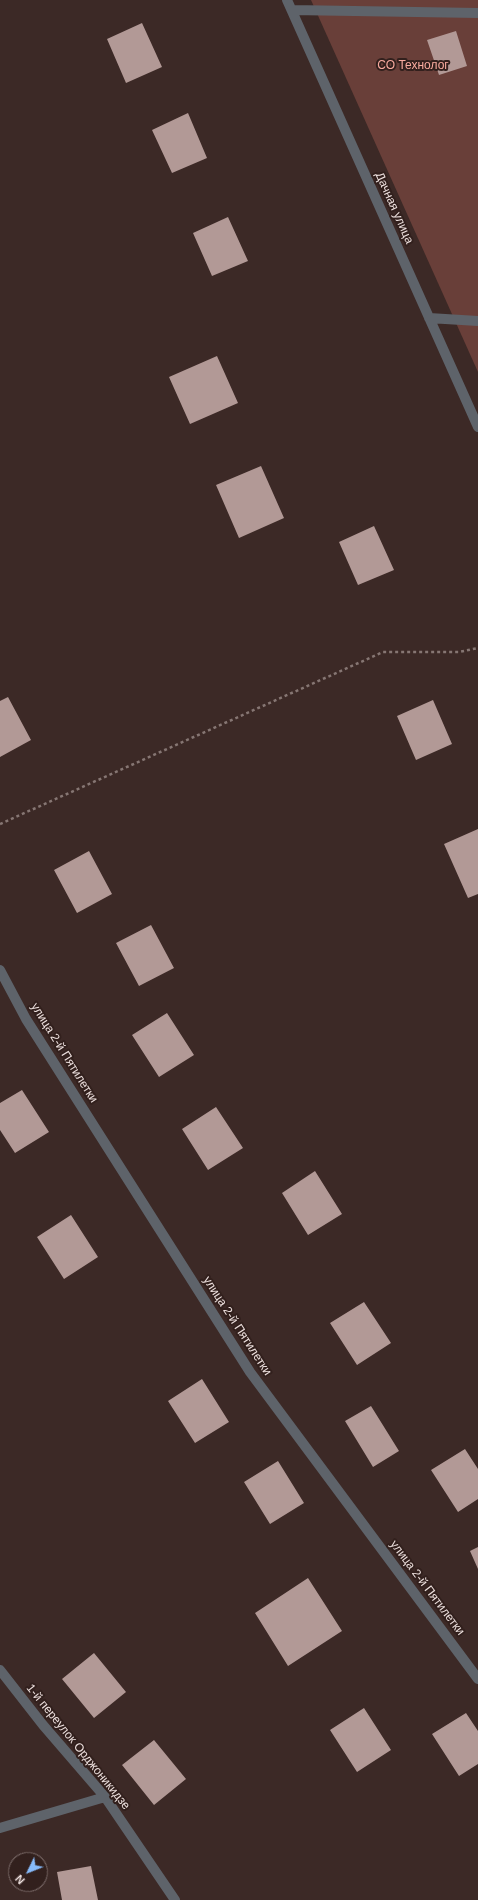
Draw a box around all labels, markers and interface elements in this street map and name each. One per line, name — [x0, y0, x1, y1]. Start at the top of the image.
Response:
park label: СО Технолог — [377, 59, 449, 73]
street label: Дачная улица — [372, 170, 416, 246]
street label: улица 2-й Пятилетки — [27, 1000, 101, 1106]
street label: улица 2-й Пятилетки — [200, 1274, 274, 1378]
street label: улица 2-й Пятилетки — [387, 1538, 467, 1638]
street label: 1-й переулок Орджоникидзе — [23, 1681, 133, 1813]
north arrow — [8, 1852, 48, 1892]
text: N — [13, 1873, 27, 1887]

